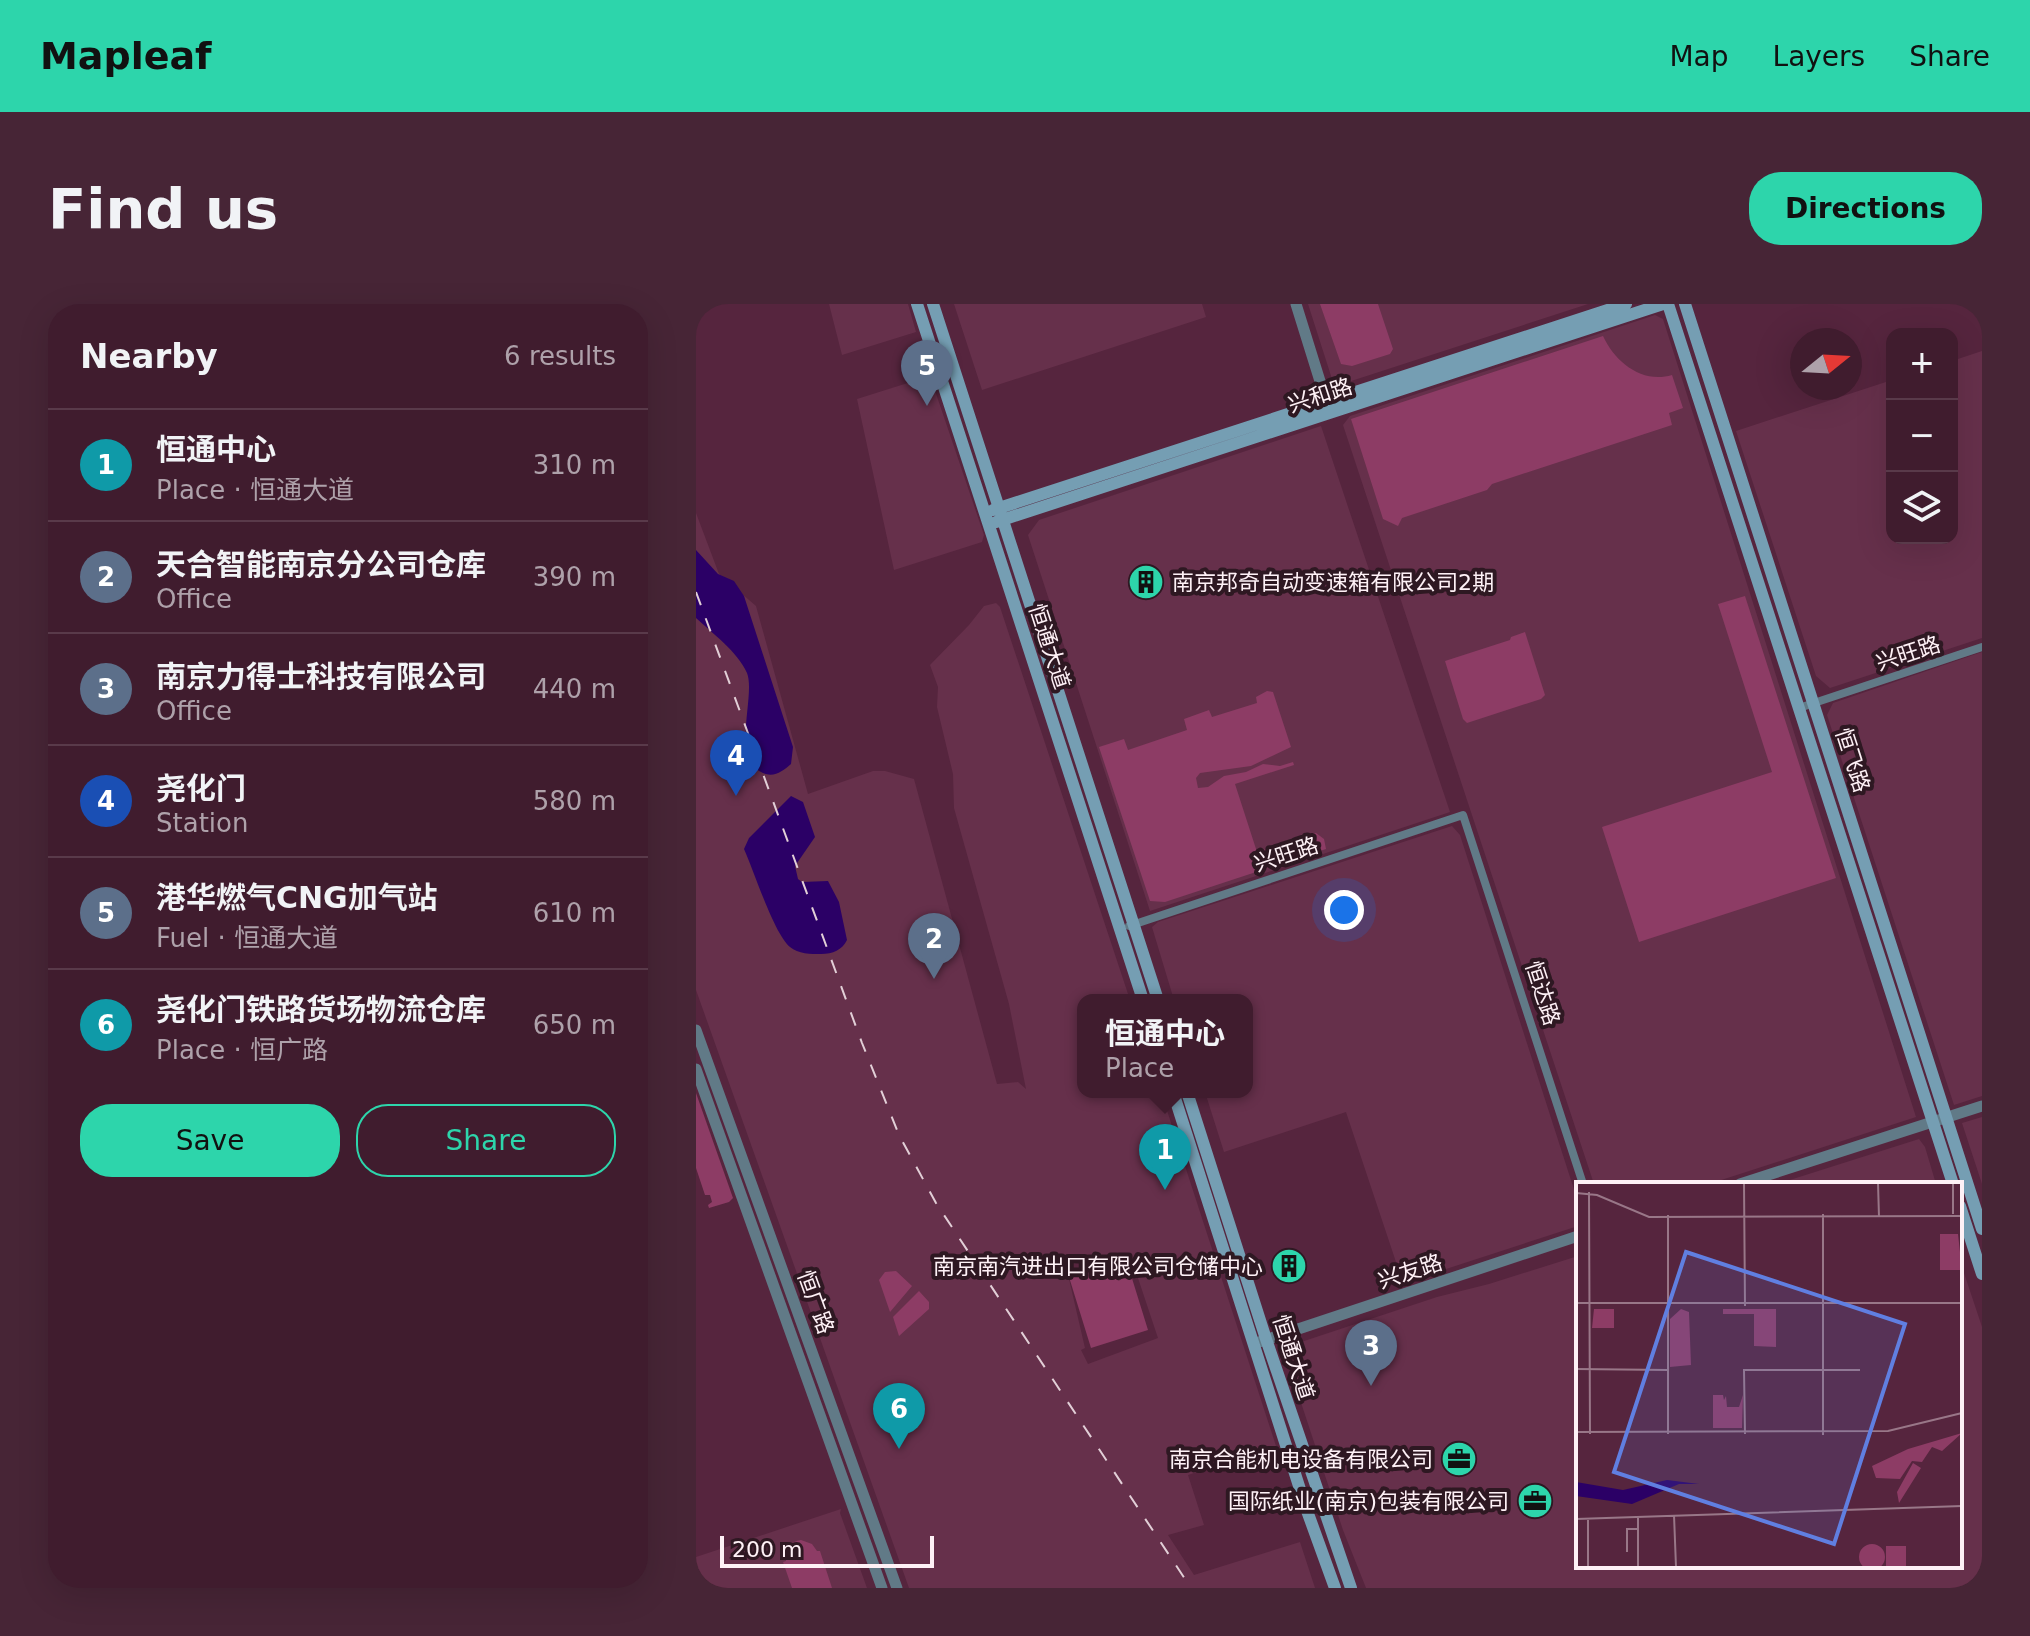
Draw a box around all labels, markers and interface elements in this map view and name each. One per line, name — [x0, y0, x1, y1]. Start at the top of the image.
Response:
text: Mapleaf — [40, 34, 212, 78]
text: Map — [1669, 40, 1729, 73]
text: Layers — [1773, 40, 1865, 73]
text: Share — [1909, 40, 1990, 73]
button: Directions — [1749, 172, 1982, 245]
text: Find us — [48, 176, 278, 241]
north arrow — [1790, 328, 1862, 400]
map controls — [1886, 328, 1958, 544]
button: + — [1886, 328, 1958, 400]
text: Nearby — [80, 336, 218, 376]
pin: 5 — [901, 340, 953, 406]
text: 6 results — [504, 341, 616, 371]
street label: 兴和路 — [1285, 373, 1355, 418]
button: − — [1886, 400, 1958, 472]
text: 恒通中心 — [156, 432, 276, 467]
text: 1 — [97, 450, 115, 480]
text: 310 m — [533, 450, 616, 480]
button: layers — [1886, 472, 1958, 544]
text: Place · 恒通大道 — [156, 475, 354, 505]
text: 天合智能南京分公司仓库 — [156, 547, 486, 582]
text: 2 — [97, 562, 115, 592]
text: 390 m — [533, 562, 616, 592]
building icon: 南京邦奇自动变速箱有限公司2期 — [1127, 563, 1165, 601]
place label: 南京邦奇自动变速箱有限公司2期 — [1172, 570, 1494, 595]
text: Office — [156, 584, 232, 614]
street label: 恒通大道 — [1024, 600, 1075, 692]
street label: 兴旺路 — [1873, 631, 1943, 676]
text: 南京力得士科技有限公司 — [156, 659, 486, 694]
text: 3 — [97, 674, 115, 704]
text: 440 m — [533, 674, 616, 704]
text: Office — [156, 696, 232, 726]
street label: 恒飞路 — [1830, 725, 1875, 795]
pin: 4 — [710, 730, 762, 796]
text: 尧化门 — [156, 771, 246, 806]
text: 4 — [97, 786, 115, 816]
text: 580 m — [533, 786, 616, 816]
text: Station — [156, 808, 248, 838]
street label: 兴旺路 — [1251, 832, 1321, 877]
text: 港华燃气CNG加气站 — [156, 880, 438, 915]
your location — [1324, 890, 1364, 930]
text: 5 — [97, 898, 115, 928]
text: 610 m — [533, 898, 616, 928]
pin: 2 — [908, 913, 960, 979]
text: Fuel · 恒通大道 — [156, 923, 338, 953]
street label: 恒达路 — [1520, 958, 1565, 1028]
text: 尧化门铁路货场物流仓库 — [156, 992, 486, 1027]
popup — [1077, 994, 1253, 1098]
text: 6 — [97, 1010, 115, 1040]
text: 650 m — [533, 1010, 616, 1040]
text: 恒通中心 — [1105, 1016, 1225, 1051]
text: Place · 恒广路 — [156, 1035, 328, 1065]
text: Place — [1105, 1053, 1174, 1083]
button: Save — [80, 1104, 340, 1177]
button: Share — [356, 1104, 616, 1177]
pin: 1 — [1139, 1124, 1191, 1190]
inset map — [1576, 1182, 1962, 1568]
building icon: 南京南汽进出口有限公司仓储中心 — [1270, 1247, 1308, 1285]
street label: 兴友路 — [1375, 1249, 1445, 1294]
place label: 南京南汽进出口有限公司仓储中心 — [933, 1254, 1263, 1279]
street label: 恒广路 — [792, 1267, 839, 1337]
street label: 恒通大道 — [1268, 1311, 1319, 1403]
pin: 3 — [1345, 1320, 1397, 1386]
pin: 6 — [873, 1383, 925, 1449]
office icon: 南京合能机电设备有限公司 — [1440, 1440, 1478, 1478]
place label: 南京合能机电设备有限公司 — [1169, 1447, 1433, 1472]
office icon: 国际纸业(南京)包装有限公司 — [1516, 1482, 1554, 1520]
place label: 国际纸业(南京)包装有限公司 — [1228, 1489, 1509, 1514]
scale bar — [720, 1532, 934, 1568]
text: 200 m — [732, 1537, 802, 1562]

